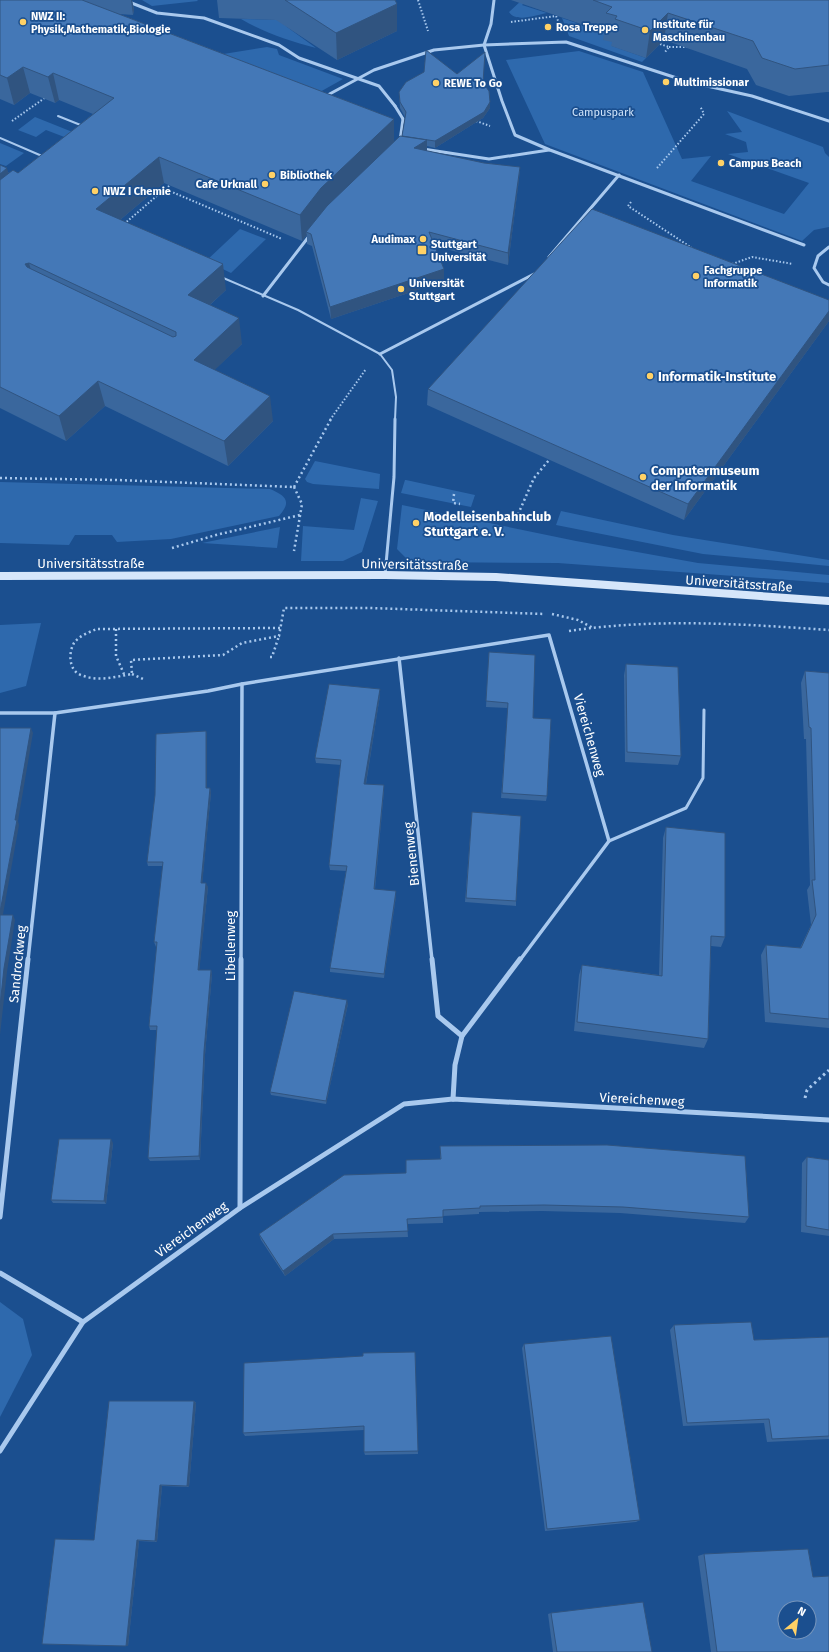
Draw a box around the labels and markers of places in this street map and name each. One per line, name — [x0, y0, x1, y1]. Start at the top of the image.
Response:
place label: NWZ II: Physik,Mathematik,Biologie — [31, 10, 170, 36]
marker: NWZ II: Physik,Mathematik,Biologie — [18, 17, 28, 27]
place label: Institute für Maschinenbau — [653, 18, 725, 44]
place label: Rosa Treppe — [556, 21, 618, 34]
marker: Rosa Treppe — [543, 22, 553, 32]
marker: Institute für Maschinenbau — [640, 25, 650, 35]
place label: Multimissionar — [674, 76, 749, 89]
place label: REWE To Go — [444, 77, 503, 90]
marker: Multimissionar — [661, 77, 671, 87]
marker: REWE To Go — [431, 78, 441, 88]
place label: Campus Beach — [729, 157, 802, 170]
marker: Campus Beach — [716, 158, 726, 168]
place label: Bibliothek — [280, 169, 333, 182]
marker: Bibliothek — [267, 170, 277, 180]
place label: Cafe Urknall — [196, 178, 258, 191]
marker: Cafe Urknall — [260, 179, 270, 189]
place label: NWZ I Chemie — [103, 185, 171, 198]
marker: NWZ I Chemie — [90, 186, 100, 196]
place label: Audimax — [371, 233, 415, 246]
marker: Audimax — [418, 234, 428, 244]
place label: Stuttgart Universität — [431, 238, 487, 264]
marker: Stuttgart Universität — [416, 244, 428, 256]
place label: Fachgruppe Informatik — [704, 264, 762, 290]
marker: Fachgruppe Informatik — [691, 271, 701, 281]
place label: Universität Stuttgart — [409, 277, 465, 303]
marker: Universität Stuttgart — [396, 284, 406, 294]
place label: Informatik-Institute — [658, 369, 776, 384]
marker: Informatik-Institute — [645, 371, 655, 381]
place label: Computermuseum der Informatik — [651, 463, 759, 493]
marker: Computermuseum der Informatik — [638, 472, 648, 482]
place label: Modelleisenbahnclub Stuttgart e. V. — [424, 509, 552, 539]
marker: Modelleisenbahnclub Stuttgart e. V. — [411, 518, 421, 528]

